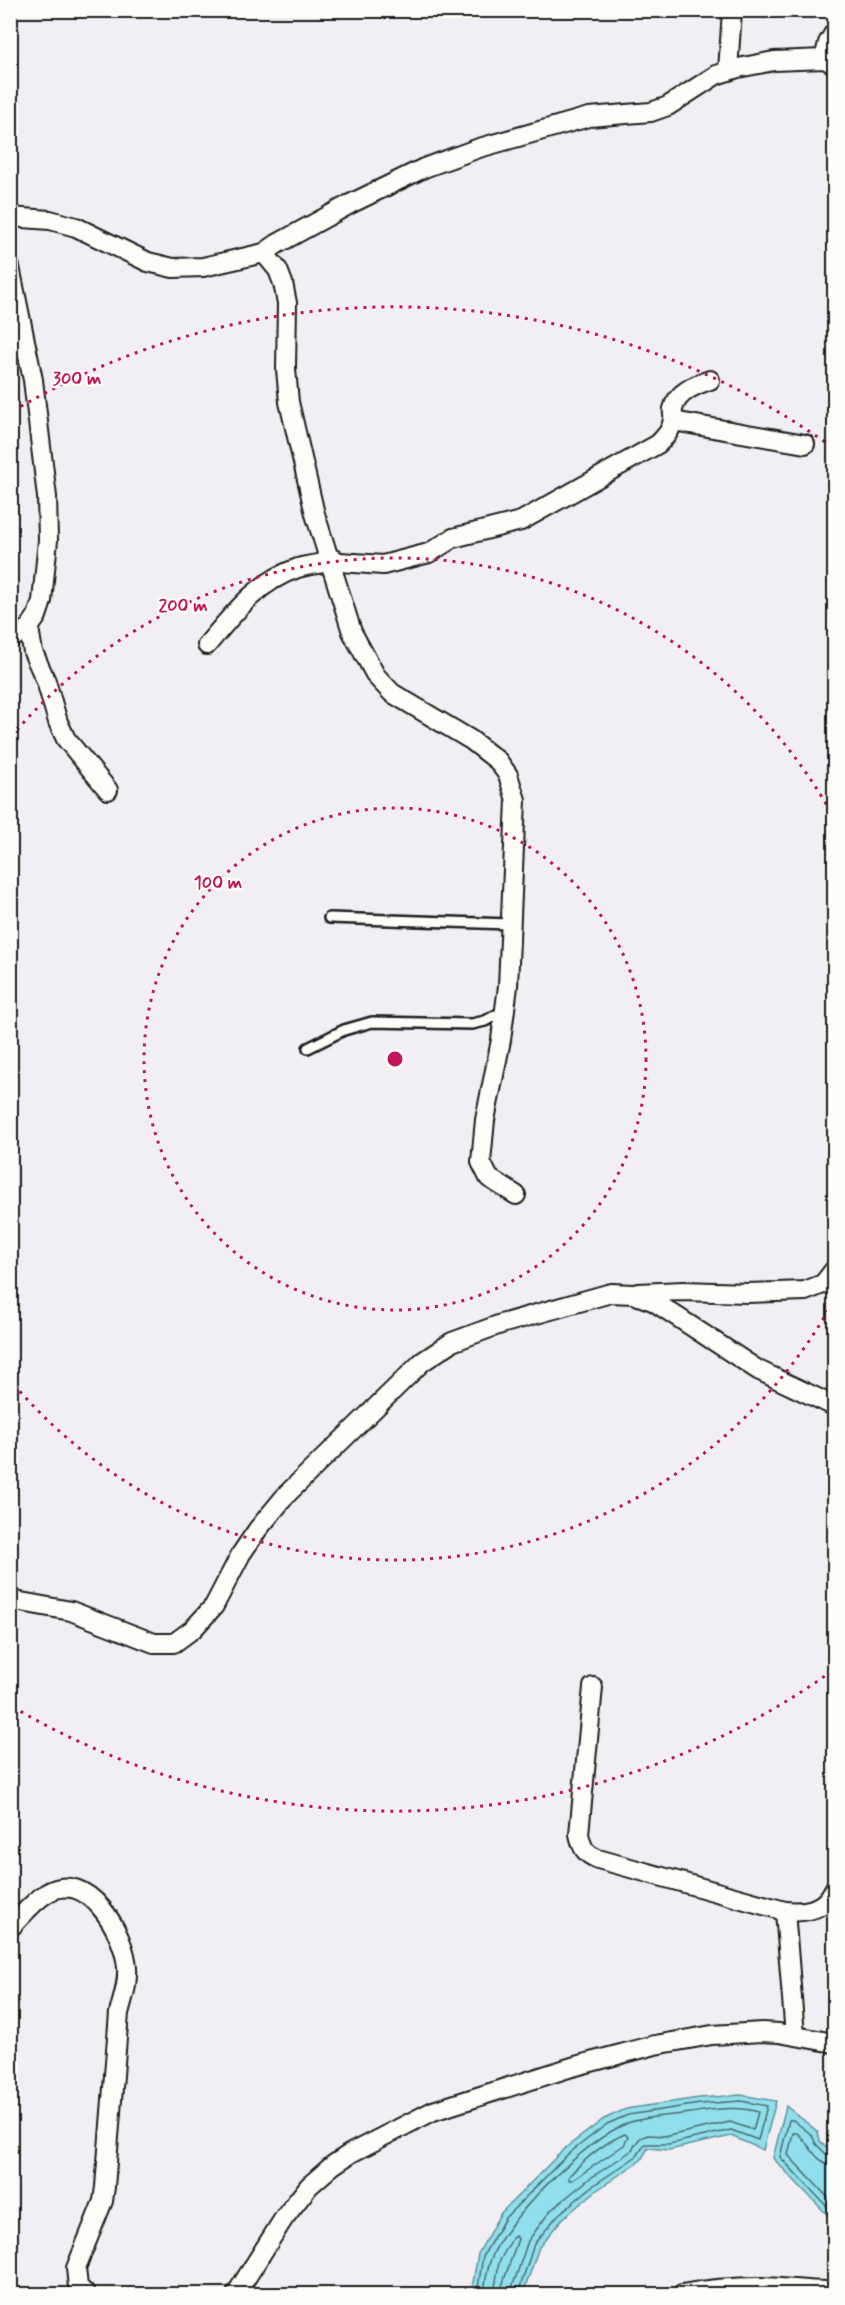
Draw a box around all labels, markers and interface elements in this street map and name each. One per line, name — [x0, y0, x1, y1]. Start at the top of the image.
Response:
text: 300 m — [53, 367, 101, 391]
text: 200 m — [158, 594, 208, 618]
text: 100 m — [194, 871, 242, 895]
centre of rings — [385, 1049, 405, 1069]

